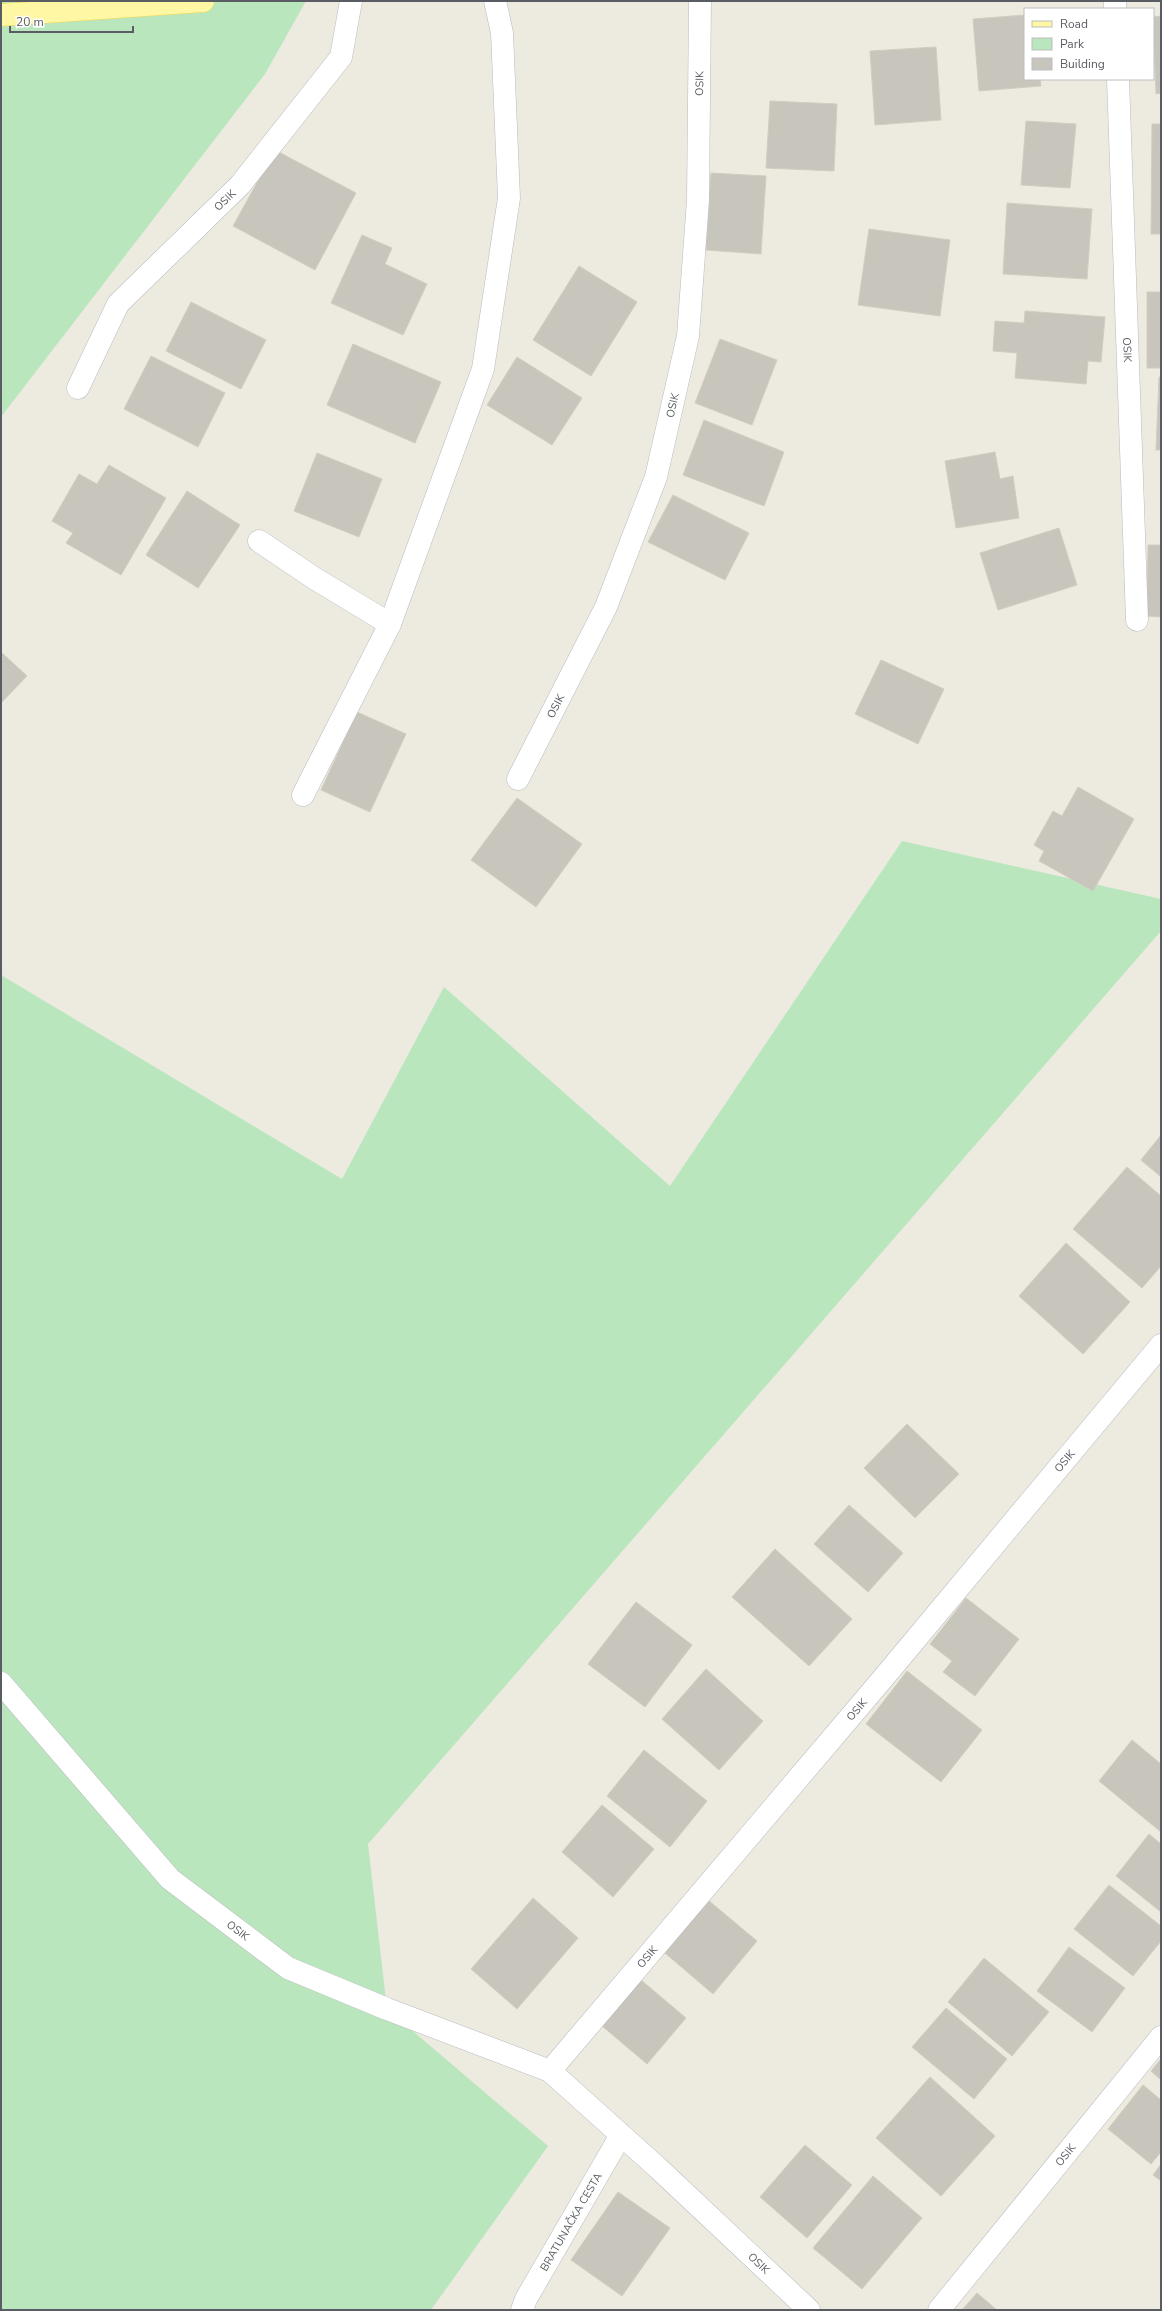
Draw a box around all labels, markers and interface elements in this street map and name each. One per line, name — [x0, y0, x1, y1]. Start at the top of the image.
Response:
scale bar — [10, 8, 133, 34]
legend — [1024, 8, 1154, 80]
text: 20 m — [16, 14, 44, 30]
text: Road — [1060, 16, 1088, 32]
text: Park — [1060, 36, 1085, 52]
text: Building — [1060, 56, 1105, 72]
street label: OSIK — [692, 70, 707, 96]
street label: OSIK — [210, 185, 240, 214]
street label: OSIK — [1120, 337, 1135, 364]
street label: OSIK — [662, 390, 683, 419]
street label: OSIK — [543, 690, 568, 721]
street label: OSIK — [1051, 1446, 1079, 1475]
street label: OSIK — [843, 1694, 871, 1724]
street label: OSIK — [224, 1917, 253, 1944]
street label: OSIK — [633, 1941, 662, 1971]
street label: OSIK — [1052, 2140, 1080, 2169]
street label: BRATUNAČKA CESTA — [536, 2170, 605, 2274]
street label: OSIK — [745, 2249, 774, 2278]

